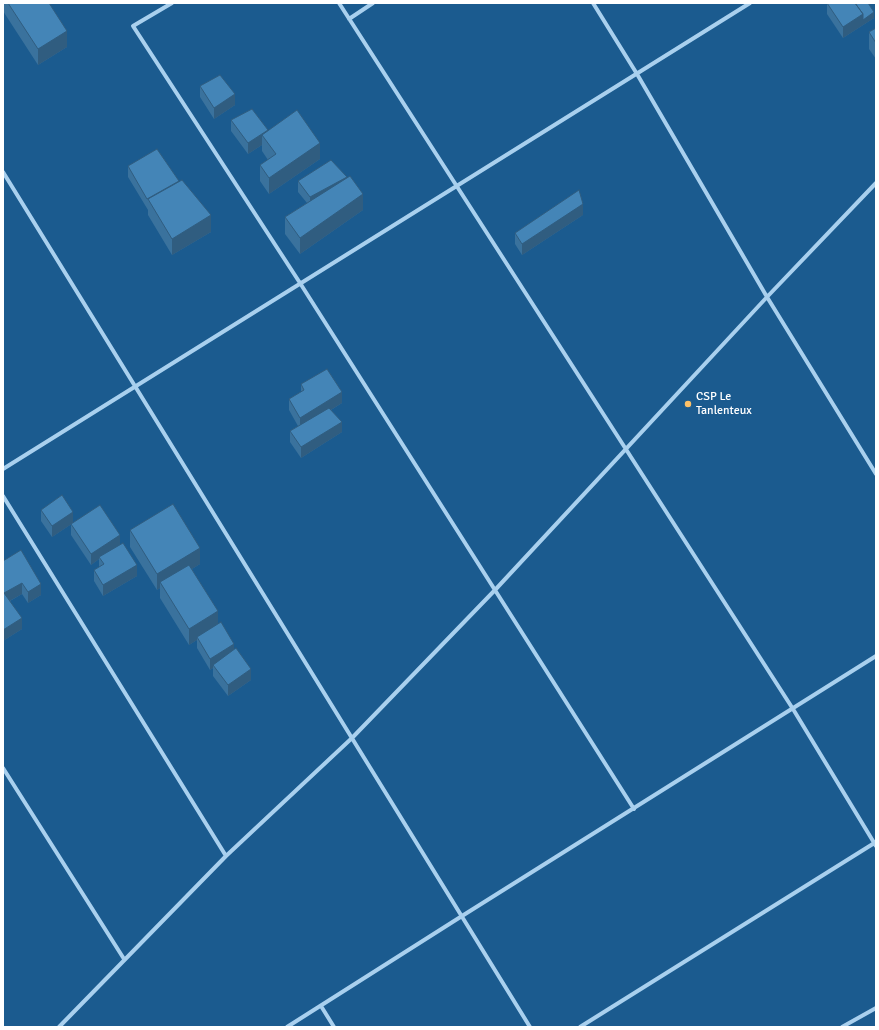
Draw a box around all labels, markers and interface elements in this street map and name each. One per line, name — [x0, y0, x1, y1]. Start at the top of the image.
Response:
place label: CSP Le Tanlenteux — [696, 390, 752, 418]
marker: CSP Le Tanlenteux — [683, 399, 693, 409]

